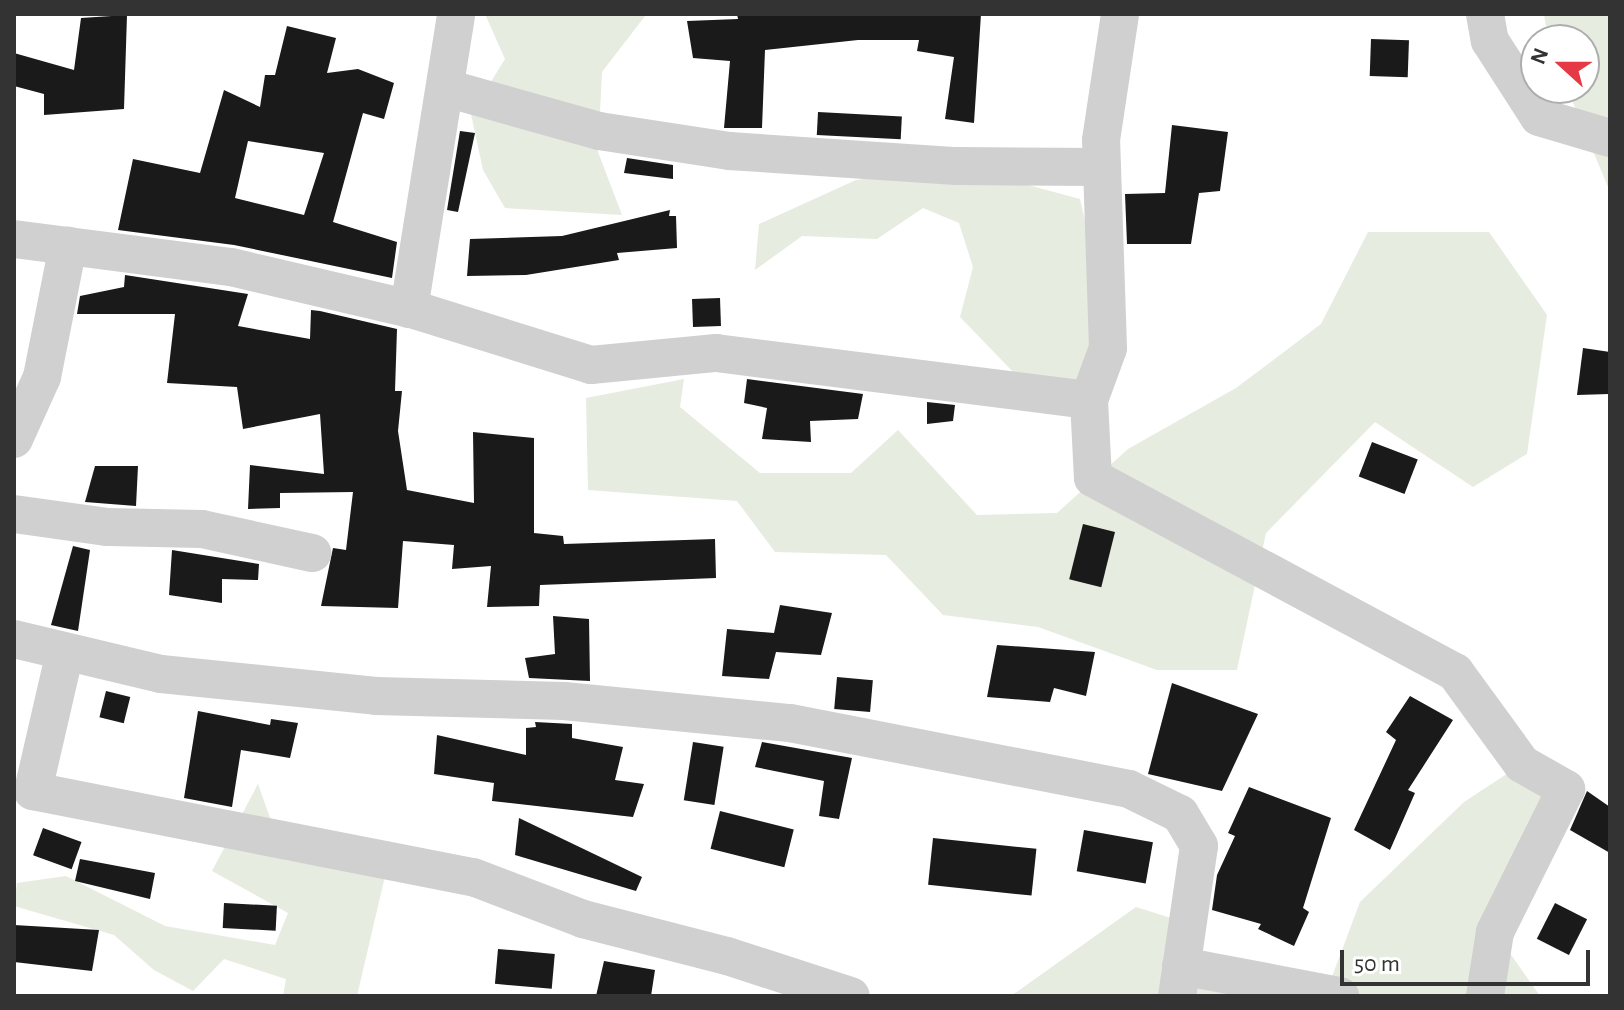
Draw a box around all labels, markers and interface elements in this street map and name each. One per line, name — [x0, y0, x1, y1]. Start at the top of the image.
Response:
north arrow — [1520, 24, 1600, 104]
text: N — [1526, 45, 1552, 67]
scale bar — [1344, 934, 1594, 984]
text: 50 m — [1354, 952, 1400, 976]

